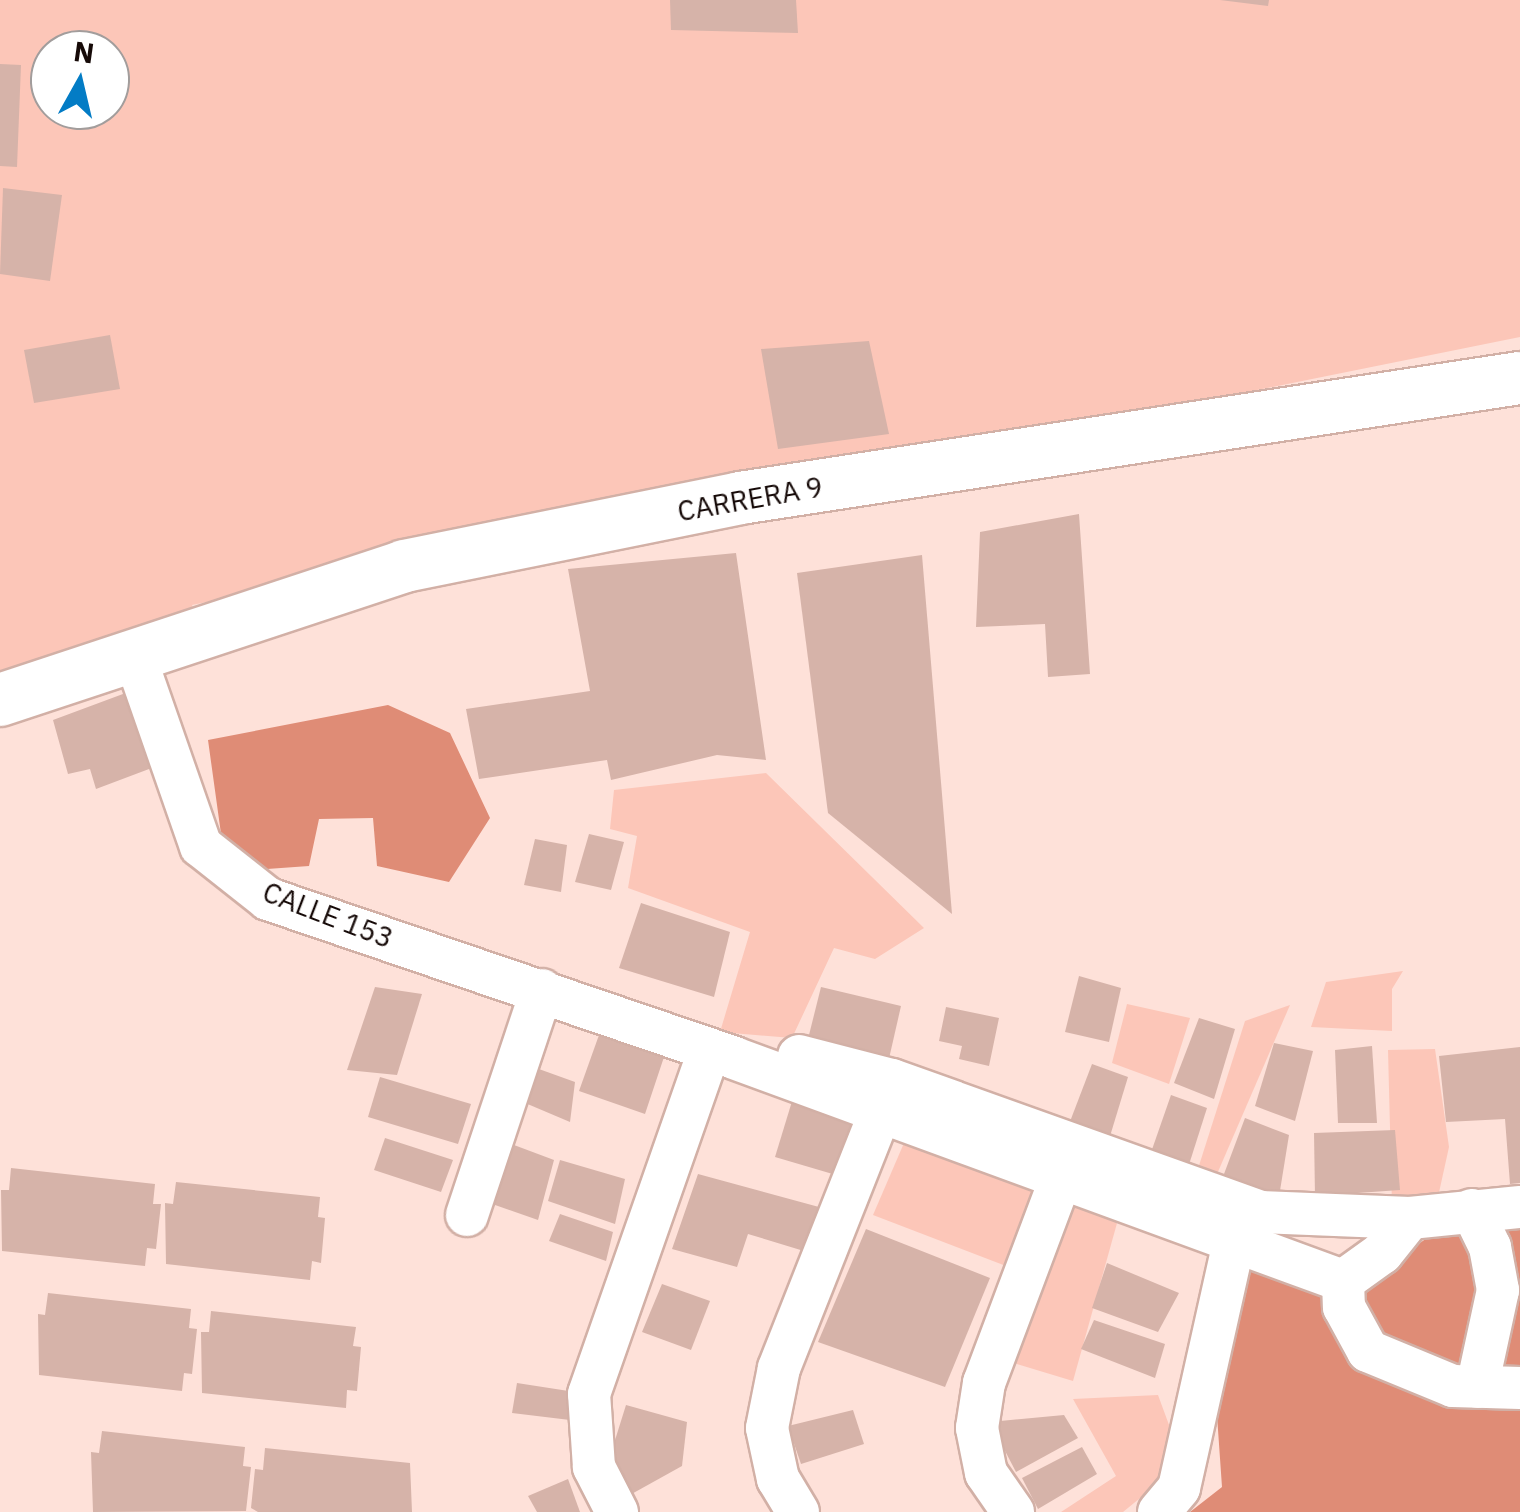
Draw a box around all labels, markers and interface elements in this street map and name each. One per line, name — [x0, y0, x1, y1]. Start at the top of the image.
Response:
north arrow — [30, 30, 130, 130]
text: N — [71, 32, 97, 72]
street label: CARRERA 9 — [675, 470, 825, 528]
street label: CALLE 153 — [258, 875, 398, 955]

